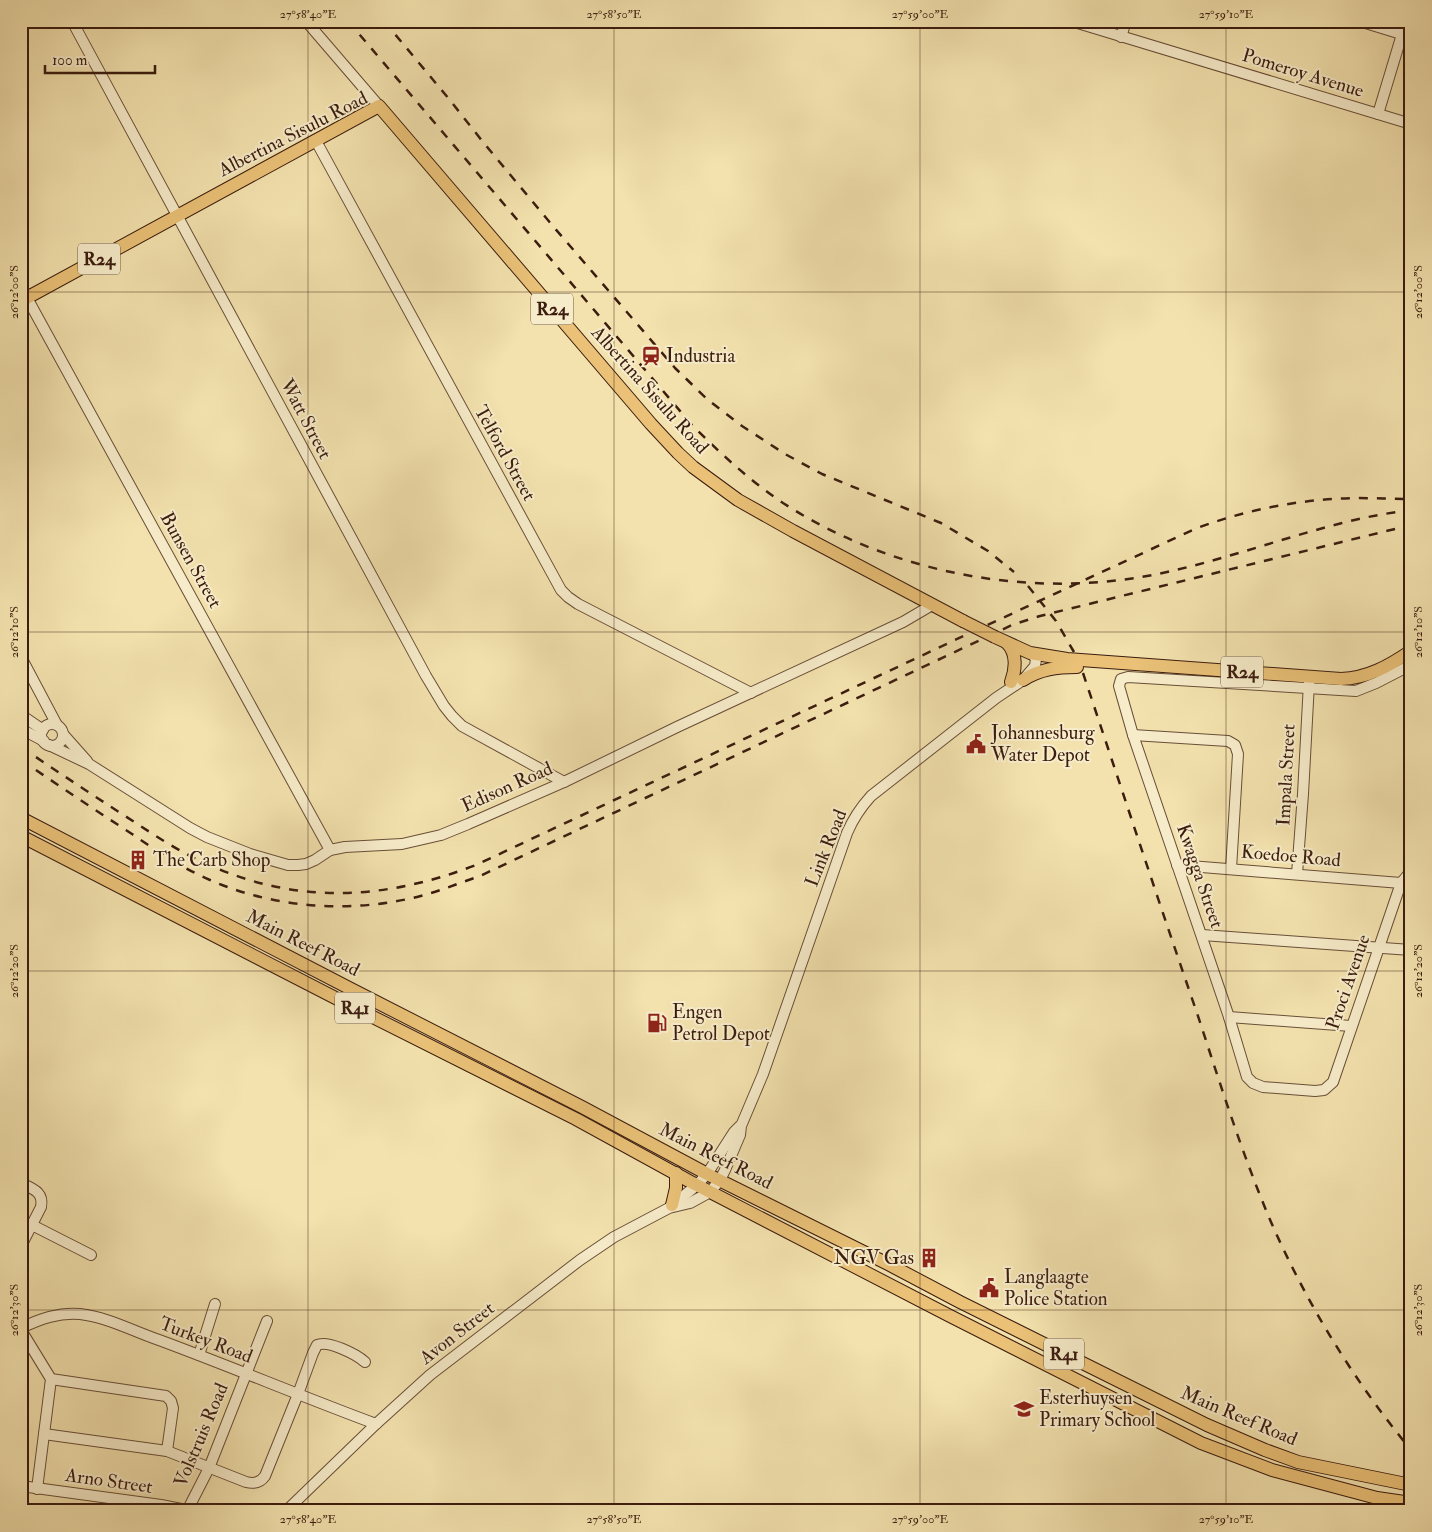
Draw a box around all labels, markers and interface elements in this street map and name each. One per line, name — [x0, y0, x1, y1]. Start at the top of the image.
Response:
text: 27°58'40"E — [280, 7, 336, 22]
text: 27°58'50"E — [587, 7, 642, 22]
text: 27°59'00"E — [892, 7, 949, 22]
text: 27°59'10"E — [1199, 7, 1254, 22]
scale bar — [45, 42, 155, 74]
street label: Pomeroy Avenue — [1239, 43, 1367, 103]
text: 100 m — [52, 51, 88, 70]
street label: Albertina Sisulu Road — [213, 86, 372, 182]
road number: R24 — [78, 243, 120, 274]
text: 26°12'00"S — [7, 265, 22, 319]
text: 26°12'00"S — [1411, 265, 1426, 319]
road number: R24 — [531, 294, 573, 324]
street label: Albertina Sisulu Road — [585, 320, 714, 460]
place label: Industria — [666, 344, 735, 368]
station icon: Industria — [640, 345, 662, 367]
street label: Watt Street — [274, 374, 337, 463]
street label: Telford Street — [469, 401, 541, 505]
street label: Bunsen Street — [155, 508, 227, 612]
text: 26°12'10"S — [7, 606, 22, 658]
text: 26°12'10"S — [1411, 606, 1426, 658]
road number: R24 — [1221, 656, 1263, 688]
place label: Johannesburg Water Depot — [990, 721, 1095, 768]
street label: Impala Street — [1271, 723, 1302, 827]
public building icon: Johannesburg Water Depot — [965, 733, 987, 755]
street label: Edison Road — [458, 756, 557, 818]
street label: Link Road — [800, 805, 853, 890]
street label: Kwagga Street — [1171, 821, 1229, 931]
street label: Koedoe Road — [1240, 840, 1343, 872]
place label: The Carb Shop — [153, 848, 270, 873]
building icon: The Carb Shop — [127, 849, 149, 871]
street label: Main Reef Road — [242, 904, 364, 982]
street label: Proci Avenue — [1321, 931, 1375, 1033]
text: 26°12'20"S — [7, 944, 22, 998]
text: 26°12'20"S — [1411, 944, 1426, 998]
road number: R41 — [335, 992, 375, 1024]
place label: Engen Petrol Depot — [672, 1000, 770, 1047]
fuel station icon: Engen Petrol Depot — [646, 1012, 668, 1034]
street label: Main Reef Road — [655, 1117, 777, 1195]
place label: NGV Gas — [834, 1246, 914, 1270]
building icon: NGV Gas — [918, 1247, 940, 1269]
place label: Langlaagte Police Station — [1004, 1265, 1108, 1311]
public building icon: Langlaagte Police Station — [978, 1277, 1000, 1299]
text: 26°12'30"S — [7, 1284, 22, 1336]
text: 26°12'30"S — [1411, 1284, 1426, 1336]
street label: Avon Street — [414, 1296, 499, 1370]
street label: Turkey Road — [156, 1311, 257, 1369]
road number: R41 — [1044, 1338, 1084, 1370]
street label: Volstruis Road — [168, 1379, 234, 1491]
street label: Main Reef Road — [1177, 1381, 1301, 1452]
place label: Esterhuysen Primary School — [1039, 1386, 1155, 1432]
school or university icon: Esterhuysen Primary School — [1013, 1398, 1035, 1420]
street label: Arno Street — [63, 1463, 154, 1499]
text: 27°58'40"E — [280, 1512, 336, 1527]
text: 27°58'50"E — [587, 1512, 642, 1527]
text: 27°59'00"E — [892, 1512, 949, 1527]
text: 27°59'10"E — [1199, 1512, 1254, 1527]

